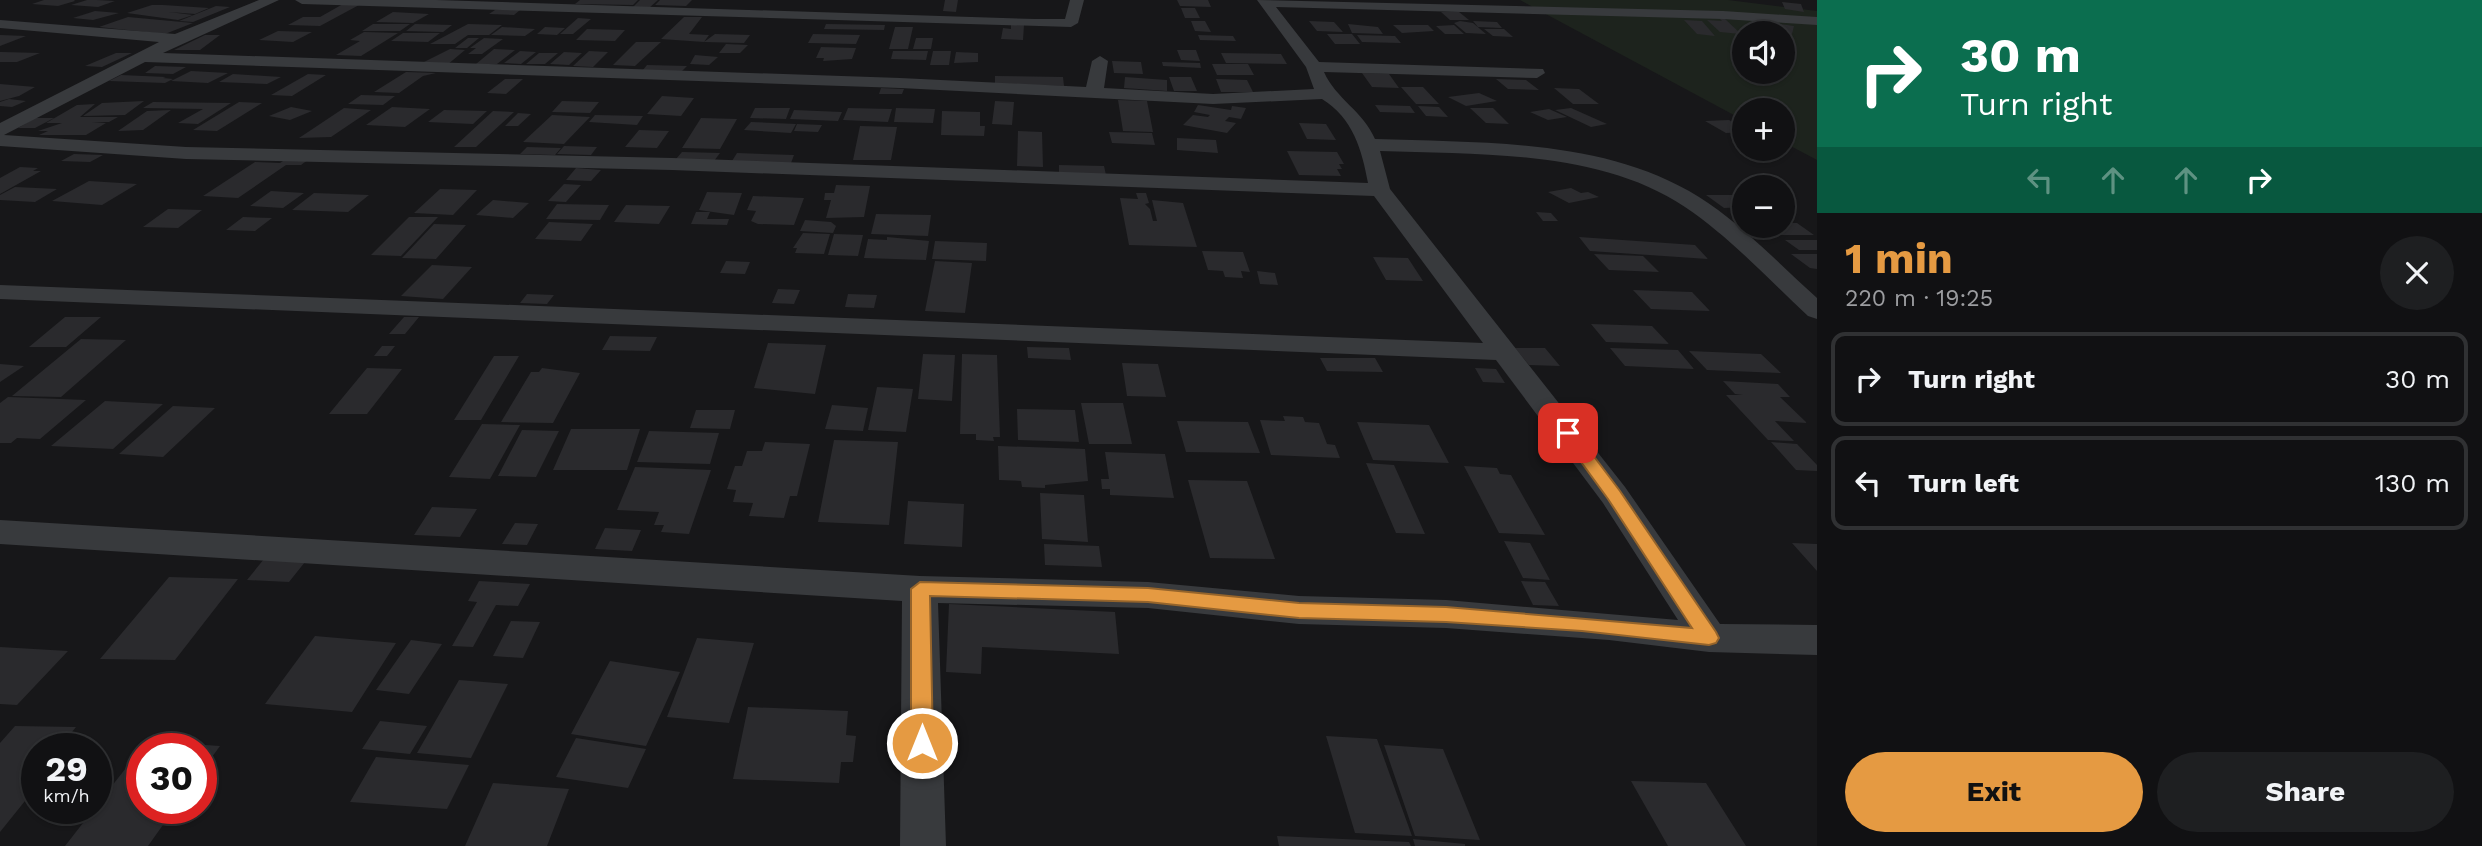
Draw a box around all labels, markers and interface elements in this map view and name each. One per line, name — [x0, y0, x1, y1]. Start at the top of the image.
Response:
map controls — [1732, 21, 1795, 238]
button: sound — [1732, 21, 1795, 84]
text: 30 m — [1960, 26, 2081, 84]
icon: right — [1845, 28, 1936, 119]
text: Turn right — [1960, 85, 2112, 123]
button: + — [1732, 98, 1795, 161]
icon: left — [2021, 161, 2059, 199]
icon: ahead — [2094, 161, 2132, 199]
icon: ahead — [2167, 161, 2205, 199]
icon: right — [2240, 161, 2278, 199]
button: − — [1732, 175, 1795, 238]
text: 1 min — [1845, 234, 1953, 283]
button: close — [2380, 236, 2454, 310]
text: 220 m · 19:25 — [1845, 285, 1993, 312]
icon: right — [1849, 360, 1887, 398]
text: Turn right — [1908, 364, 2035, 394]
text: 30 m — [2385, 364, 2450, 394]
pin — [1538, 403, 1598, 463]
icon: arrive — [1549, 414, 1587, 452]
icon: left — [1849, 464, 1887, 502]
text: Turn left — [1908, 468, 2019, 498]
text: 130 m — [2375, 468, 2450, 498]
position arrow — [885, 706, 959, 780]
speed limit sign: 30 — [126, 733, 217, 824]
text: 29 — [45, 748, 88, 790]
button: Exit — [1845, 752, 2143, 832]
button: Share — [2157, 752, 2454, 832]
text: km/h — [43, 785, 90, 806]

